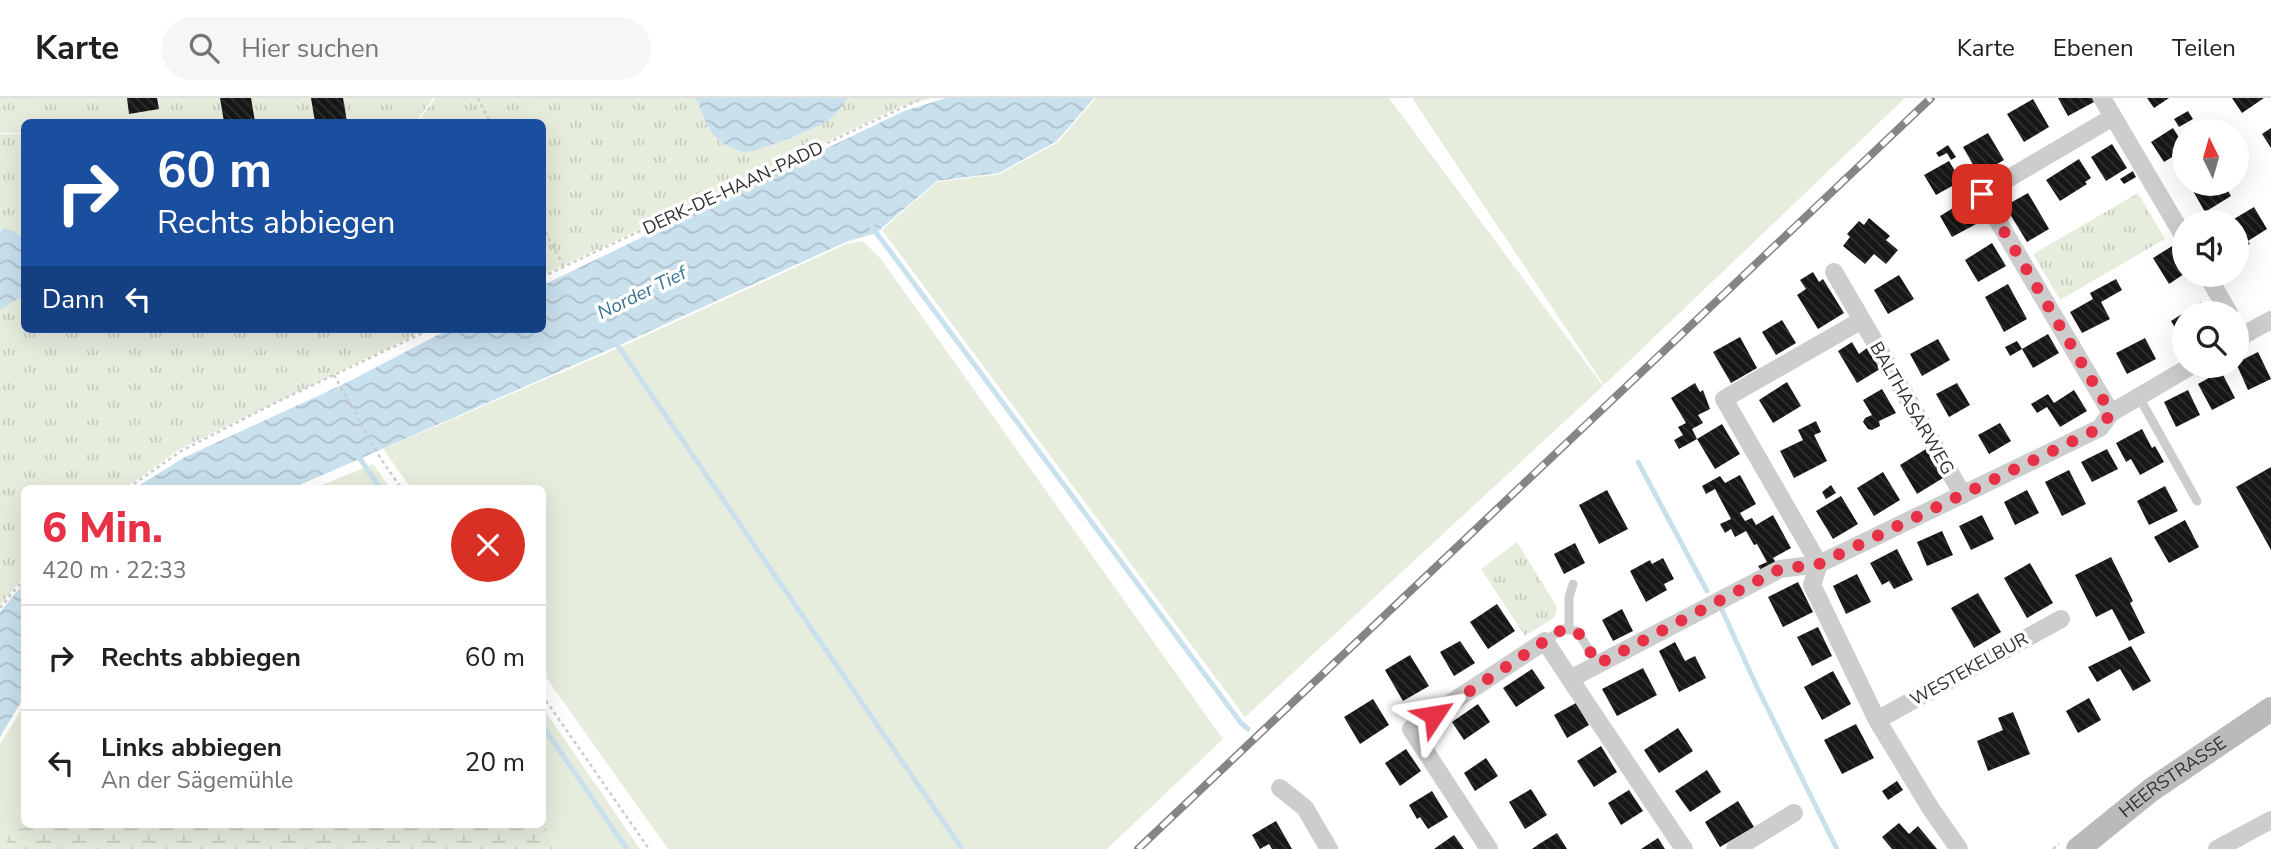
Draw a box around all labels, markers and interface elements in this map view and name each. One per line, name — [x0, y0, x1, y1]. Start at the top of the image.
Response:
search box — [161, 17, 651, 80]
text: Karte — [35, 26, 119, 71]
icon: search — [185, 29, 223, 67]
text: Hier suchen — [241, 31, 379, 66]
text: Karte — [1957, 32, 2015, 64]
text: Ebenen — [2053, 32, 2134, 64]
text: Teilen — [2172, 32, 2236, 64]
north arrow — [2172, 119, 2249, 196]
map controls — [2172, 119, 2249, 378]
street label: DERK-DE-HAAN-PADD — [639, 136, 827, 240]
text: 60 m — [157, 137, 272, 204]
icon: right — [42, 147, 133, 238]
pin — [1952, 164, 2012, 224]
icon: arrive — [1963, 175, 2001, 213]
text: Rechts abbiegen — [157, 201, 396, 244]
button: sound — [2172, 210, 2249, 287]
water label: Norder Tief — [593, 259, 693, 326]
icon: left — [119, 280, 157, 318]
text: Dann — [42, 282, 105, 317]
button: search — [2172, 301, 2249, 378]
street label: BALTHASARWEG — [1864, 337, 1960, 479]
text: 6 Min. — [42, 500, 163, 557]
button: close — [451, 508, 525, 582]
text: 420 m · 22:33 — [42, 555, 187, 586]
street label: WESTEKELBUR — [1906, 627, 2032, 711]
icon: right — [42, 639, 80, 677]
text: Rechts abbiegen — [101, 640, 301, 675]
text: 60 m — [465, 640, 525, 675]
position arrow — [1397, 678, 1471, 752]
text: Links abbiegen — [101, 730, 282, 765]
street label: HEERSTRASSE — [2114, 731, 2231, 823]
icon: left — [42, 744, 80, 782]
text: 20 m — [465, 745, 525, 780]
text: An der Sägemühle — [101, 765, 293, 796]

